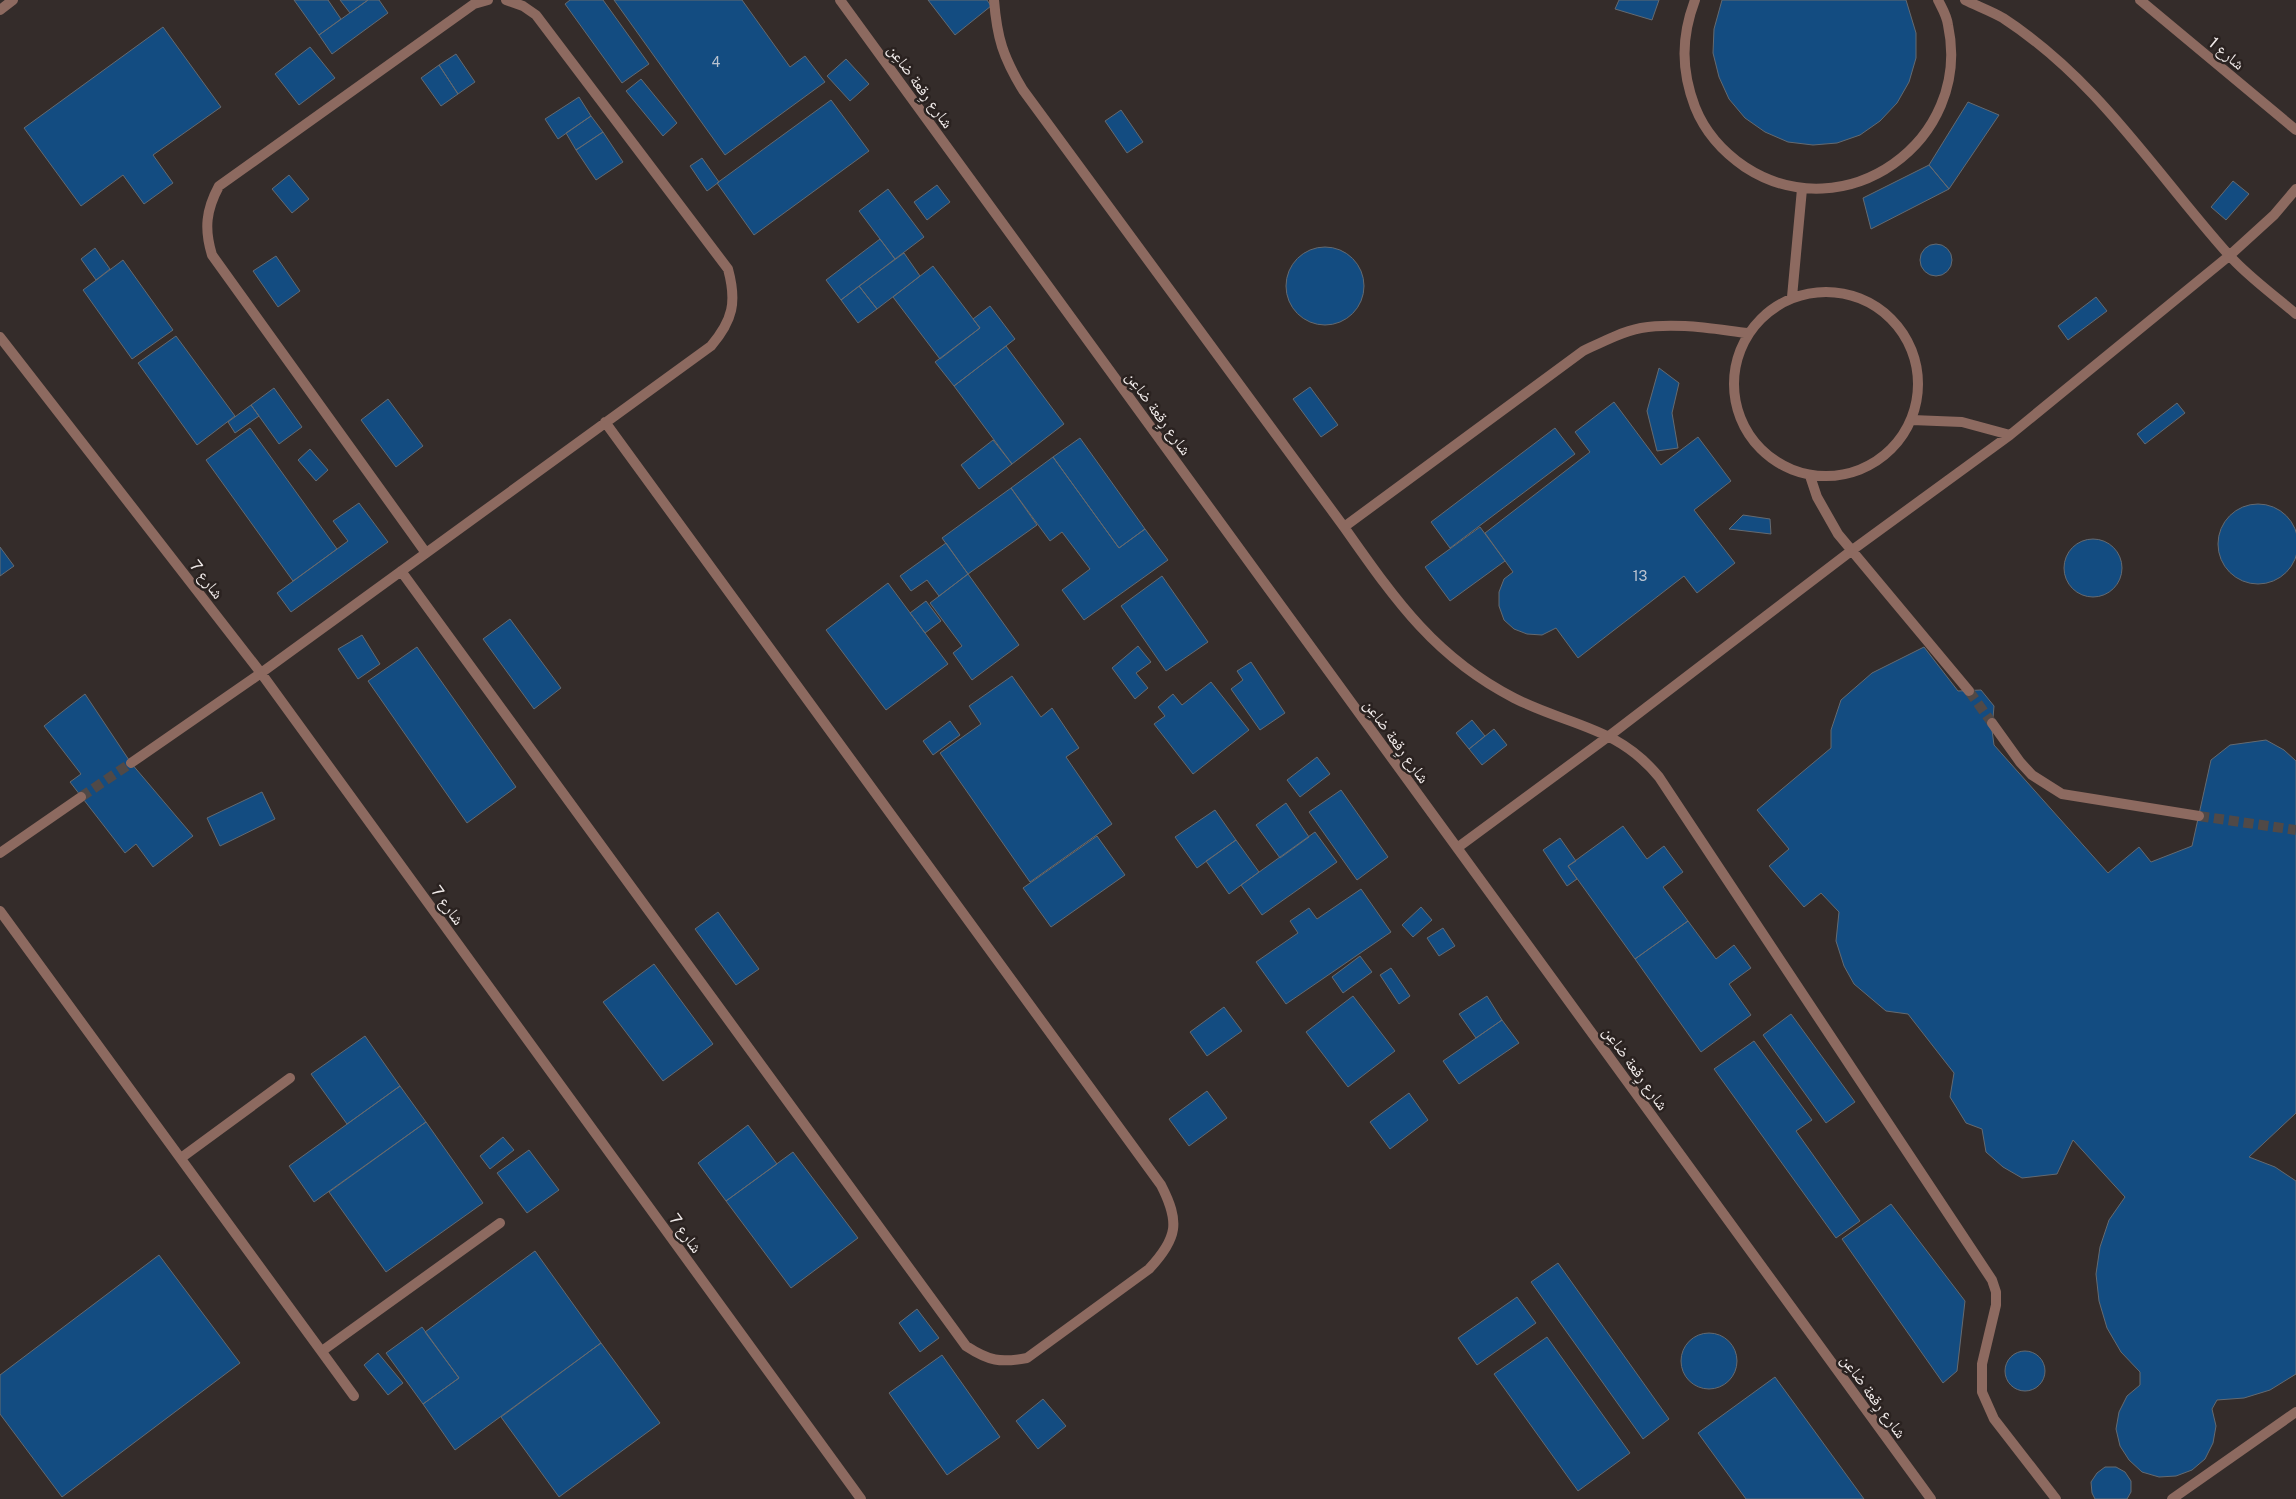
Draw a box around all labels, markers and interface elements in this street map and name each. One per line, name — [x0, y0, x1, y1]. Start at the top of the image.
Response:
street label: شارع 1 — [2204, 33, 2248, 75]
street label: شارع رِقعة ضاعِن — [882, 41, 957, 133]
house number: 4 — [712, 54, 721, 70]
street label: شارع رِقعة ضاعِن — [1120, 368, 1195, 460]
street label: شارع 7 — [185, 556, 228, 603]
house number: 13 — [1633, 568, 1647, 584]
street label: شارع رِقعة ضاعِن — [1358, 696, 1433, 788]
street label: شارع 7 — [426, 882, 468, 929]
street label: شارع رِقعة ضاعِن — [1597, 1023, 1672, 1115]
street label: شارع 7 — [664, 1210, 706, 1257]
street label: شارع رِقعة ضاعِن — [1835, 1351, 1910, 1443]

